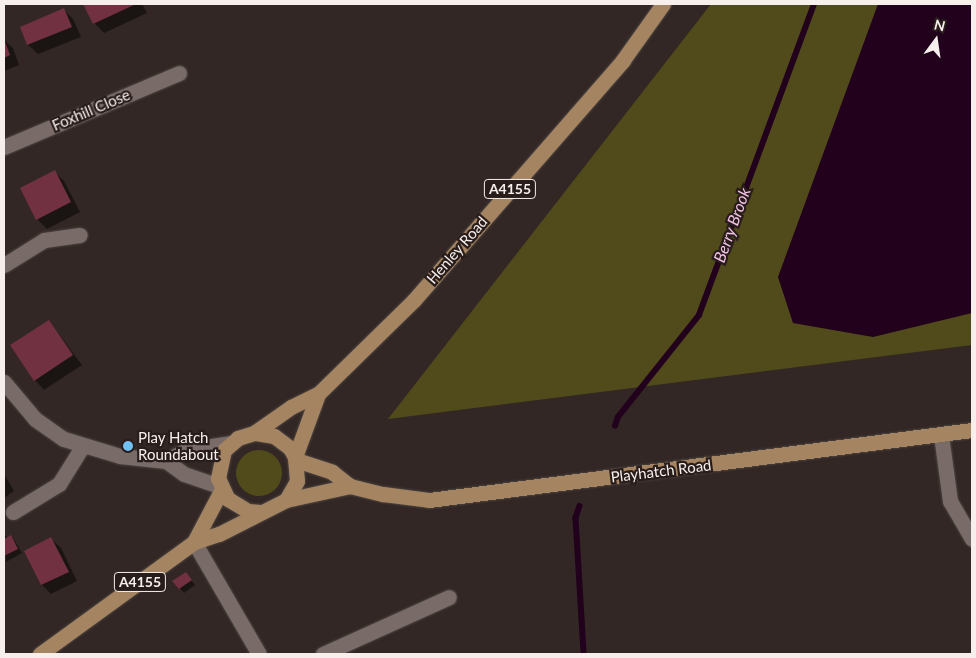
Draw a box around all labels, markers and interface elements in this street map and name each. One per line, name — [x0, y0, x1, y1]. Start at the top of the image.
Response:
north arrow — [911, 15, 961, 65]
text: N — [932, 15, 947, 35]
street label: Foxhill Close — [49, 86, 133, 134]
road number: A4155 — [484, 178, 536, 200]
water label: Berry Brook — [710, 185, 754, 265]
street label: Henley Road — [423, 213, 491, 287]
place label: Play Hatch Roundabout — [138, 428, 219, 463]
marker: Play Hatch Roundabout — [122, 440, 134, 452]
street label: Playhatch Road — [610, 456, 712, 486]
road number: A4155 — [114, 570, 166, 594]

